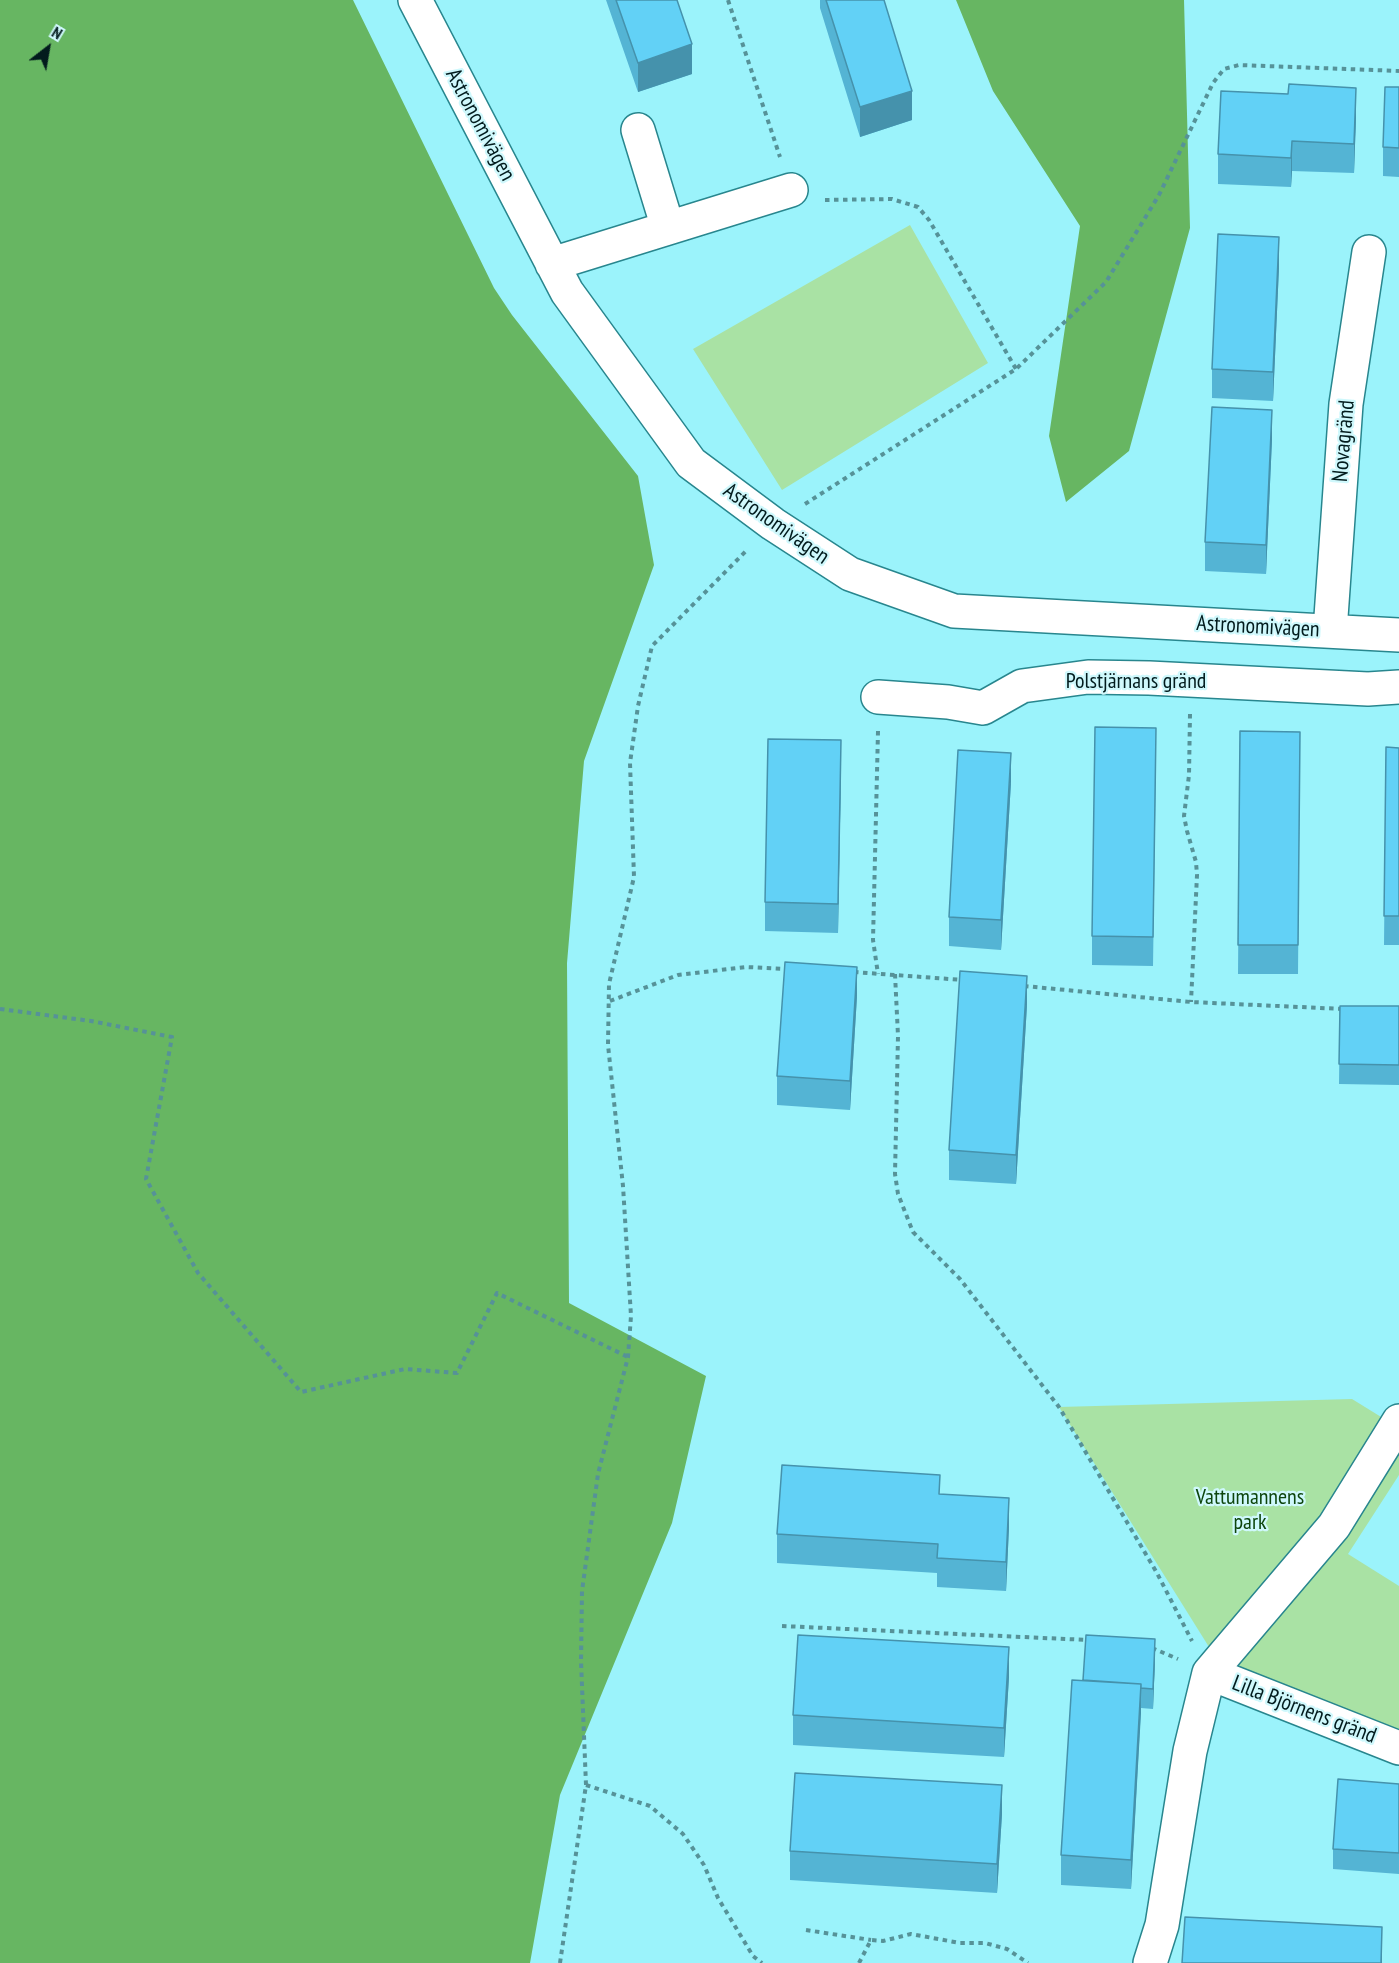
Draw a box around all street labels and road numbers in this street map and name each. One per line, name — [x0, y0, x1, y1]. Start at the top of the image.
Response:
street label: Astronomivägen — [439, 64, 521, 186]
street label: Novagränd — [1327, 399, 1361, 483]
street label: Astronomivägen — [718, 478, 834, 570]
street label: Astronomivägen — [1196, 611, 1320, 643]
street label: Polstjärnans gränd — [1066, 669, 1206, 695]
street label: Lilla Björnens gränd — [1228, 1670, 1380, 1750]

